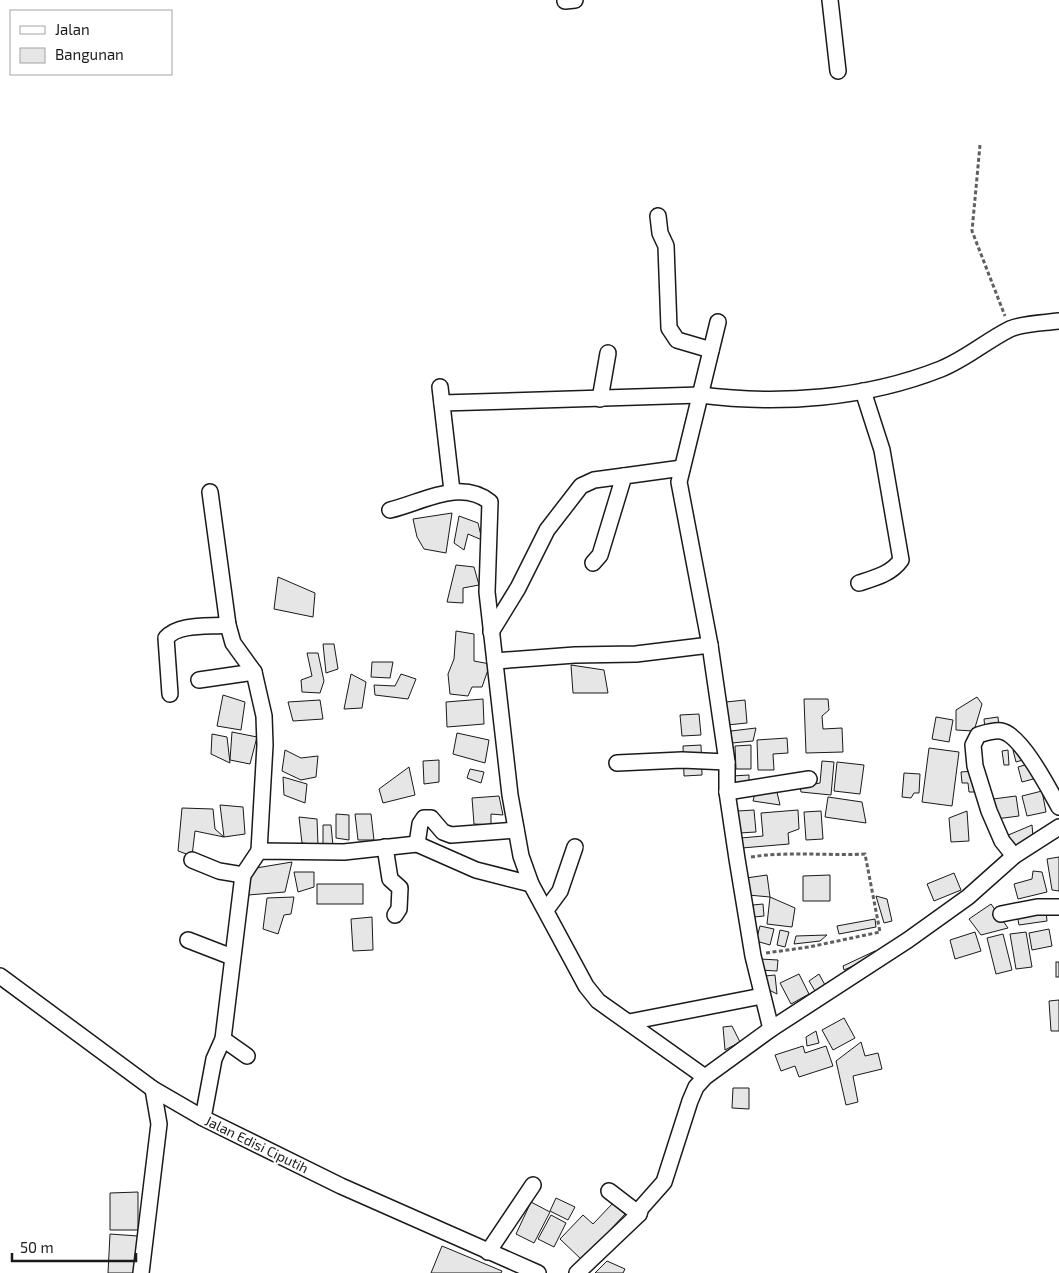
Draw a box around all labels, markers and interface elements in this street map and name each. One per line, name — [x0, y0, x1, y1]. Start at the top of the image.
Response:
legend — [10, 10, 172, 75]
text: Jalan — [55, 20, 90, 38]
text: Bangunan — [55, 45, 124, 63]
street label: Jalan Edisi Ciputih — [202, 1112, 312, 1176]
scale bar — [12, 1230, 136, 1262]
text: 50 m — [20, 1238, 54, 1256]

